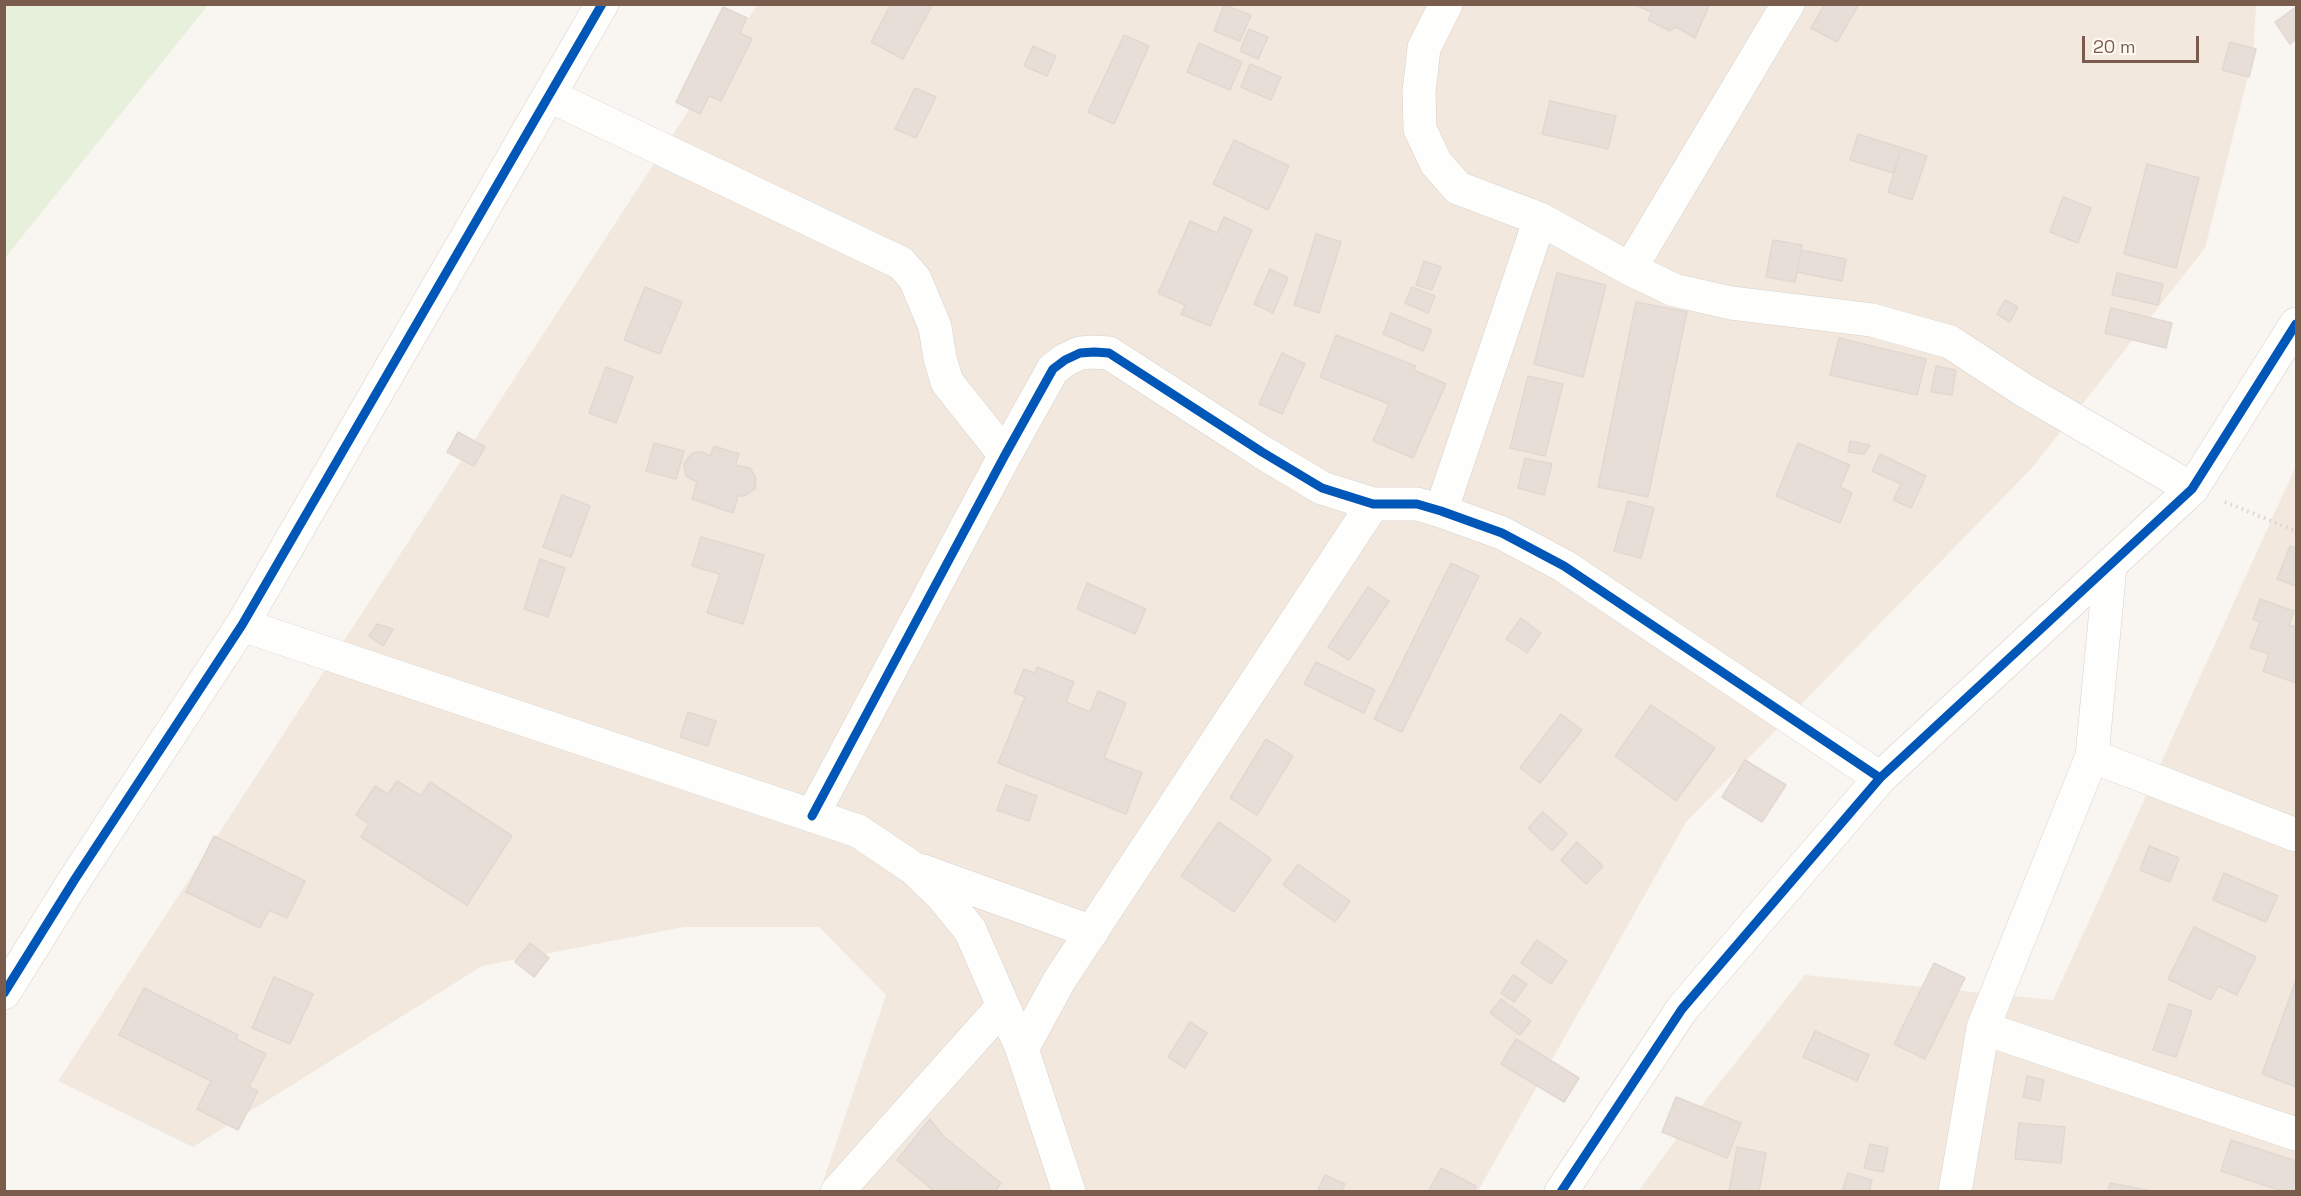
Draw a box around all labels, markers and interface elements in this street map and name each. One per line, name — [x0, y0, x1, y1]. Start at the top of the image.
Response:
scale bar — [2085, 24, 2202, 62]
text: 20 m — [2093, 35, 2136, 58]

